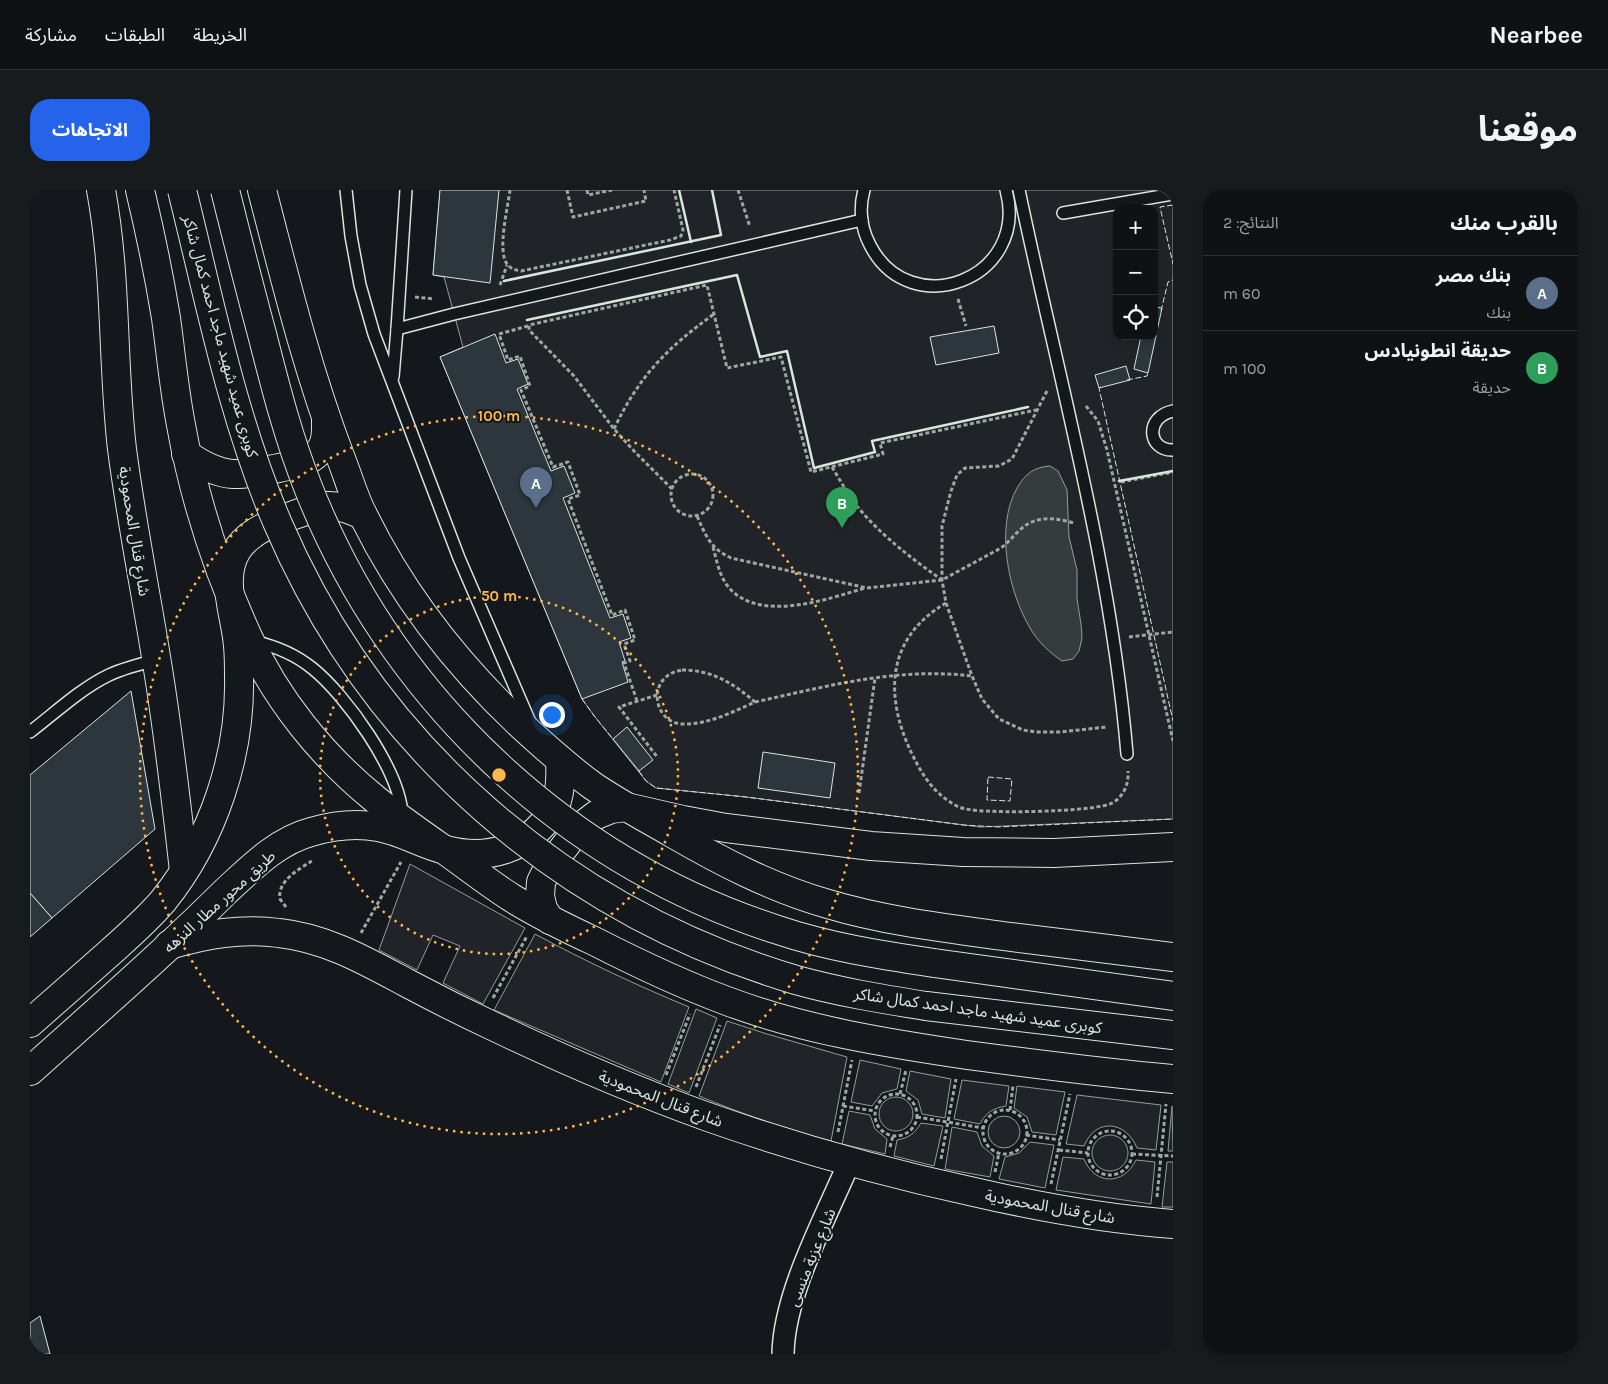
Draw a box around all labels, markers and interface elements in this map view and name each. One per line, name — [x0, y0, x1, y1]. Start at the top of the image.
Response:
text: Nearbee — [1489, 21, 1583, 49]
text: مشاركة — [25, 24, 77, 46]
text: الطبقات — [105, 24, 165, 46]
text: الخريطة — [193, 24, 247, 46]
button: الاتجاهات — [30, 99, 150, 161]
text: موقعنا — [1478, 109, 1578, 150]
map controls — [1113, 205, 1158, 340]
button: + — [1113, 205, 1158, 250]
text: بالقرب منك — [1450, 211, 1558, 235]
street label: كوبرى عميد شهيد ماجد احمد كمال شاكر — [178, 212, 262, 460]
text: النتائج: 2 — [1223, 213, 1279, 232]
button: − — [1113, 250, 1158, 295]
text: بنك مصر — [1436, 265, 1511, 287]
text: 60 m — [1223, 284, 1260, 303]
text: A — [1537, 284, 1547, 303]
button: locate — [1113, 295, 1158, 340]
text: بنك — [1486, 303, 1511, 322]
text: حديقة انطونيادس — [1365, 340, 1511, 362]
text: 100 m — [1223, 359, 1266, 378]
text: B — [1537, 359, 1547, 378]
text: حديقة — [1473, 378, 1511, 397]
text: 100 m — [478, 407, 520, 425]
street label: شارع قنال المحمودية — [112, 465, 154, 598]
pin: A — [520, 467, 552, 508]
pin: B — [826, 487, 858, 528]
text: 50 m — [481, 587, 517, 605]
your location — [539, 702, 565, 728]
centre of rings — [490, 766, 508, 784]
street label: طريق محور مطار النزهه — [159, 846, 280, 957]
street label: كوبرى عميد شهيد ماجد احمد كمال شاكر — [852, 984, 1104, 1038]
street label: شارع قنال المحمودية — [595, 1066, 726, 1134]
street label: شارع قنال المحمودية — [983, 1186, 1116, 1230]
street label: شارع عزبة منسى — [783, 1205, 843, 1310]

